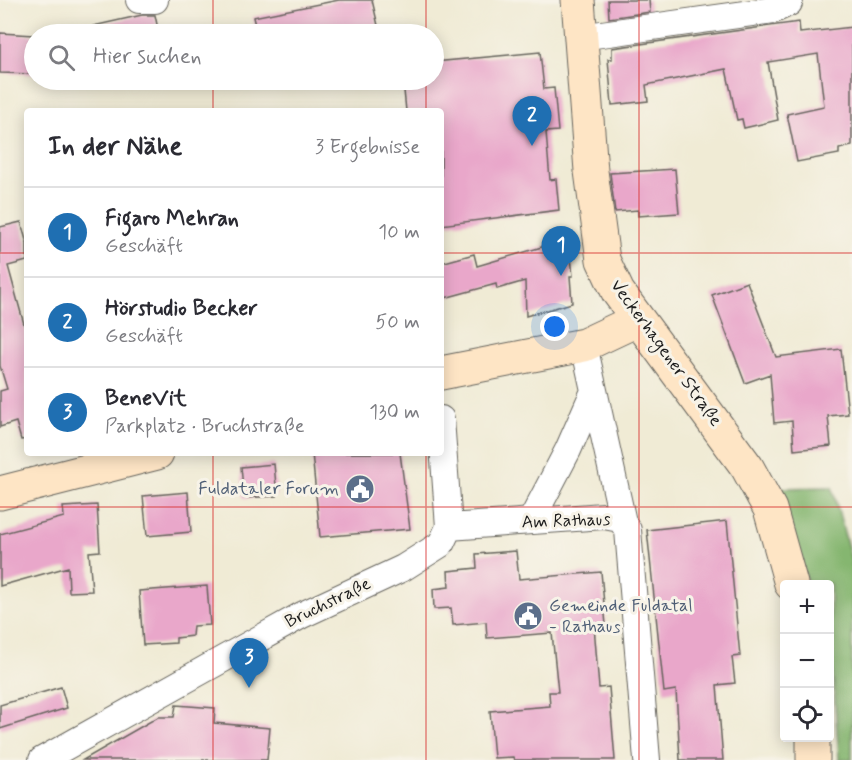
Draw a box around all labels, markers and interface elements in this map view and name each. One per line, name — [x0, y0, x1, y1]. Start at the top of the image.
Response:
search box — [24, 24, 444, 90]
icon: search — [45, 41, 78, 74]
text: Hier suchen — [93, 43, 202, 71]
pin: 2 — [512, 96, 552, 146]
text: In der Nähe — [48, 130, 182, 164]
text: 3 Ergebnisse — [315, 134, 420, 161]
text: Figaro Mehran — [105, 205, 239, 233]
text: 1 — [63, 219, 72, 246]
text: 10 m — [378, 219, 420, 246]
pin: 1 — [542, 226, 580, 276]
text: Geschäft — [105, 233, 183, 260]
street label: Veckerhagener Straße — [604, 275, 728, 432]
text: Hörstudio Becker — [105, 295, 258, 323]
text: 2 — [63, 309, 72, 336]
text: 50 m — [375, 309, 420, 336]
your location — [540, 312, 569, 341]
text: Geschäft — [105, 323, 183, 350]
text: BeneVit — [105, 385, 187, 413]
text: 3 — [63, 399, 72, 426]
text: 130 m — [369, 399, 420, 426]
text: Parkplatz · Bruchstraße — [105, 413, 305, 440]
public building icon: Fuldataler Forum — [344, 473, 376, 505]
place label: Fuldataler Forum — [198, 477, 339, 501]
street label: Am Rathaus — [521, 507, 611, 535]
street label: Bruchstraße — [281, 572, 375, 634]
map controls — [780, 580, 834, 742]
button: + — [780, 580, 834, 634]
place label: Gemeinde Fuldatal - Rathaus — [549, 594, 693, 639]
public building icon: Gemeinde Fuldatal - Rathaus — [512, 600, 544, 632]
button: − — [780, 634, 834, 688]
pin: 3 — [230, 638, 268, 688]
button: locate — [780, 688, 834, 742]

